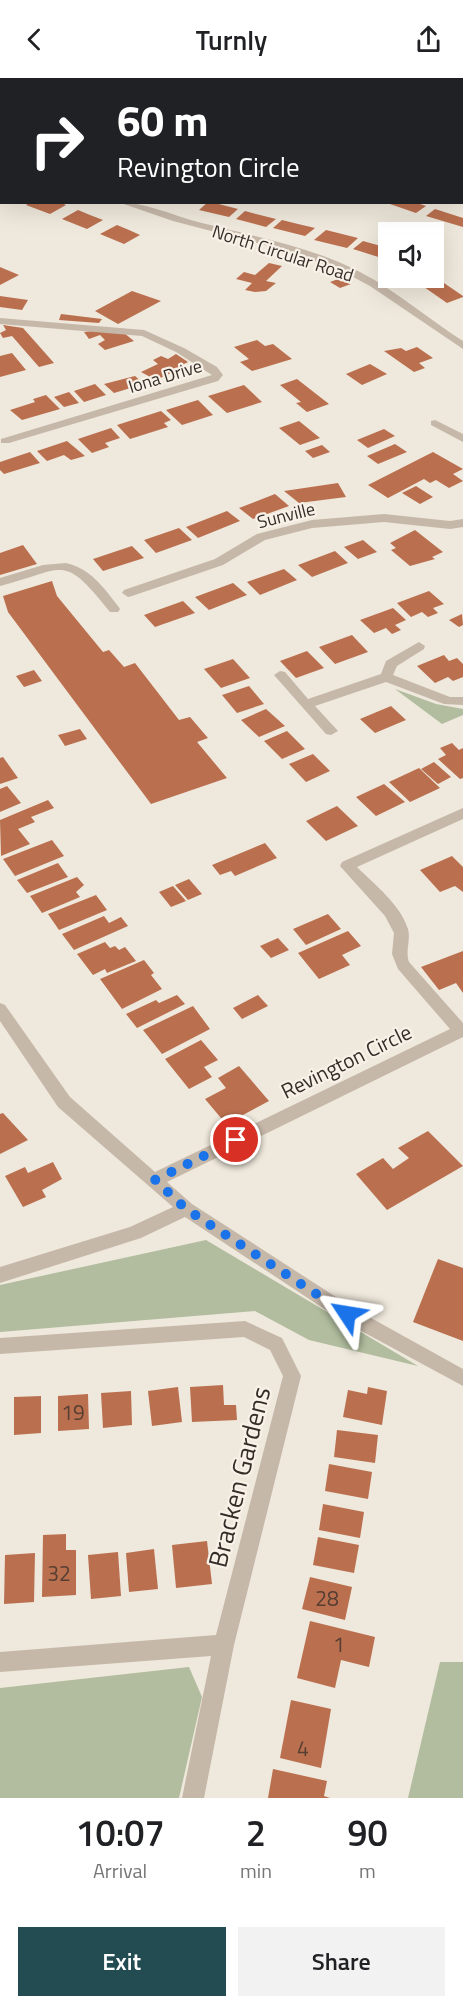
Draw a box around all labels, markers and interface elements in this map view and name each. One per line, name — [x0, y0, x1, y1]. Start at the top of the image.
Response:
text: Turnly — [196, 19, 267, 60]
icon: back — [18, 23, 51, 56]
icon: share — [412, 23, 445, 56]
text: 60 m — [117, 88, 209, 152]
icon: right — [18, 102, 96, 180]
text: Revington Circle — [117, 146, 300, 187]
street label: North Circular Road — [209, 217, 357, 289]
map controls — [378, 222, 444, 288]
button: sound — [378, 222, 444, 288]
street label: Iona Drive — [125, 352, 205, 400]
street label: Sunville — [254, 495, 318, 535]
street label: Revington Circle — [275, 1015, 417, 1107]
pin — [210, 1114, 261, 1165]
icon: arrive — [219, 1123, 252, 1156]
position arrow — [315, 1282, 379, 1346]
street label: Bracken Gardens — [198, 1383, 280, 1571]
house number: 19 — [61, 1396, 85, 1428]
house number: 32 — [47, 1557, 71, 1589]
house number: 28 — [315, 1582, 339, 1614]
house number: 1 — [333, 1628, 345, 1660]
house number: 4 — [297, 1732, 309, 1764]
text: 10:07 — [75, 1805, 165, 1860]
text: 2 — [246, 1805, 266, 1860]
text: 90 — [347, 1805, 388, 1860]
text: Arrival — [93, 1855, 147, 1886]
text: min — [240, 1855, 272, 1886]
text: m — [359, 1855, 376, 1886]
button: Exit — [18, 1927, 226, 1996]
button: Share — [238, 1927, 445, 1996]

